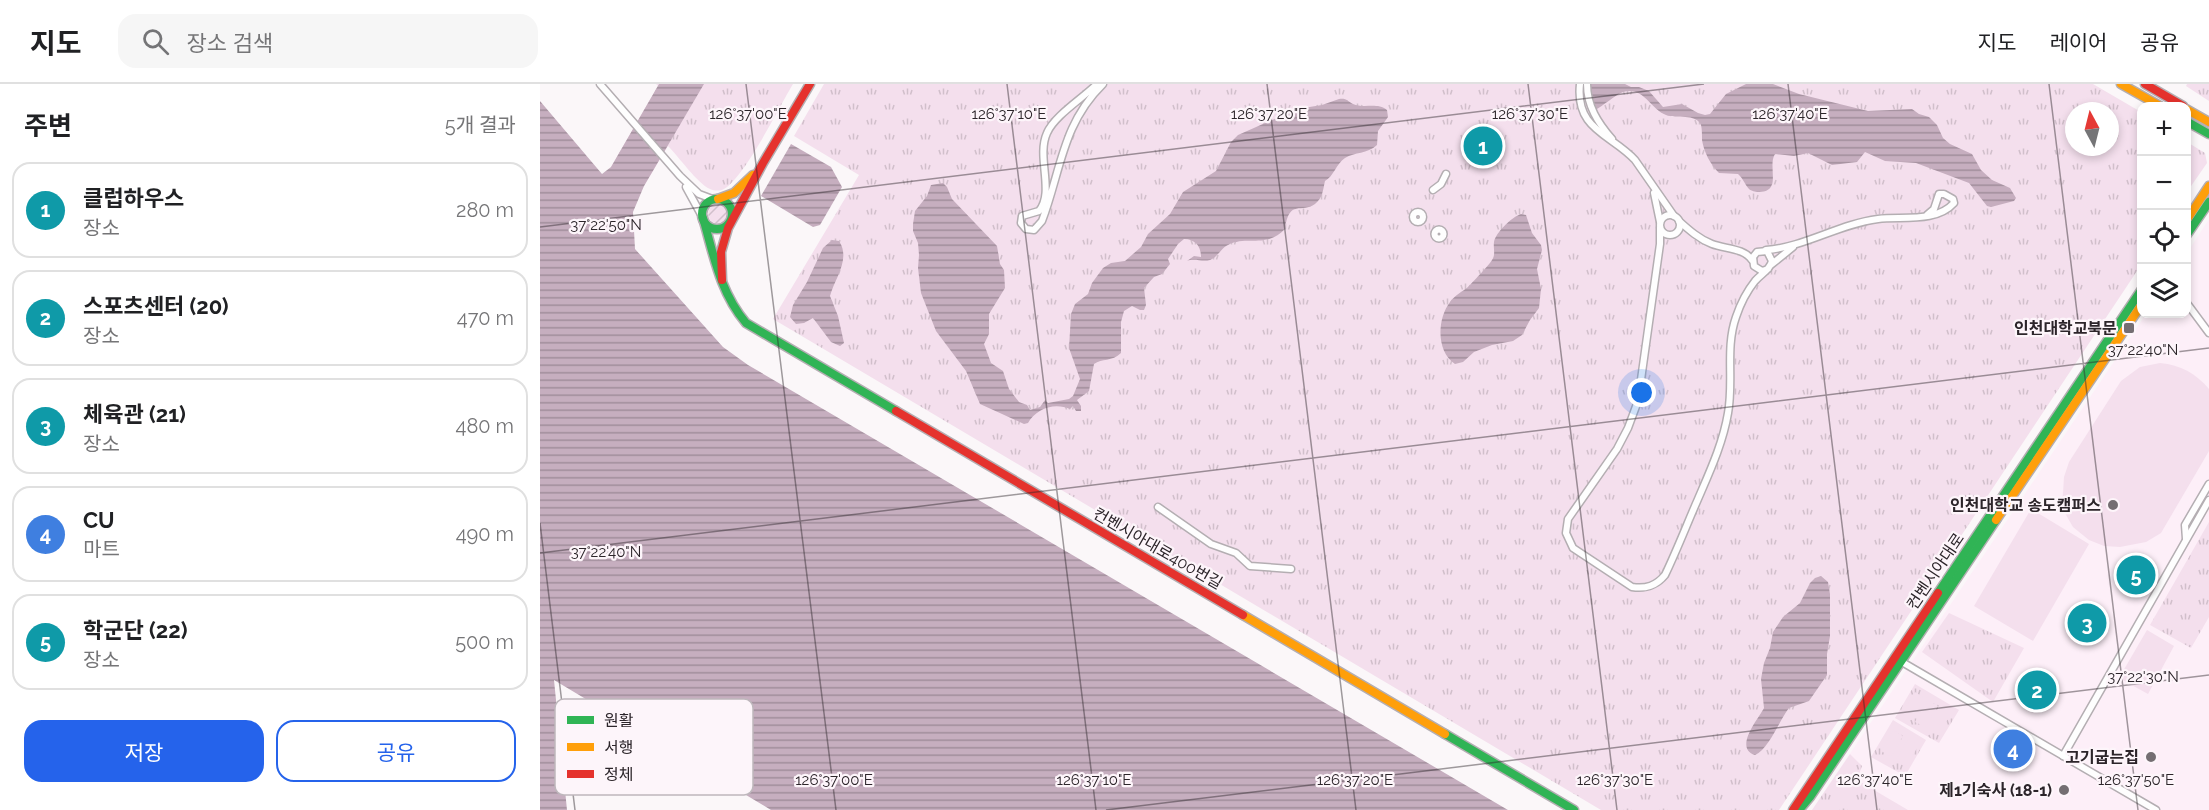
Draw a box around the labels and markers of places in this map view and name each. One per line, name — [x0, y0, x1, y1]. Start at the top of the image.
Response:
pin: 1 — [1464, 124, 1502, 168]
place label: 인천대학교북문 — [2014, 319, 2117, 338]
marker: 인천대학교북문 — [2122, 321, 2136, 335]
place label: 인천대학교 송도캠퍼스 — [1950, 496, 2101, 515]
marker: 인천대학교 송도캠퍼스 — [2106, 498, 2120, 512]
pin: 5 — [2116, 552, 2156, 598]
pin: 3 — [2068, 600, 2106, 646]
pin: 2 — [2018, 668, 2056, 712]
pin: 4 — [1994, 726, 2032, 772]
place label: 고기굽는집 — [2065, 748, 2139, 767]
marker: 고기굽는집 — [2144, 750, 2158, 764]
place label: 제1기숙사 (18-1) — [1939, 781, 2052, 800]
marker: 제1기숙사 (18-1) — [2057, 783, 2071, 797]

